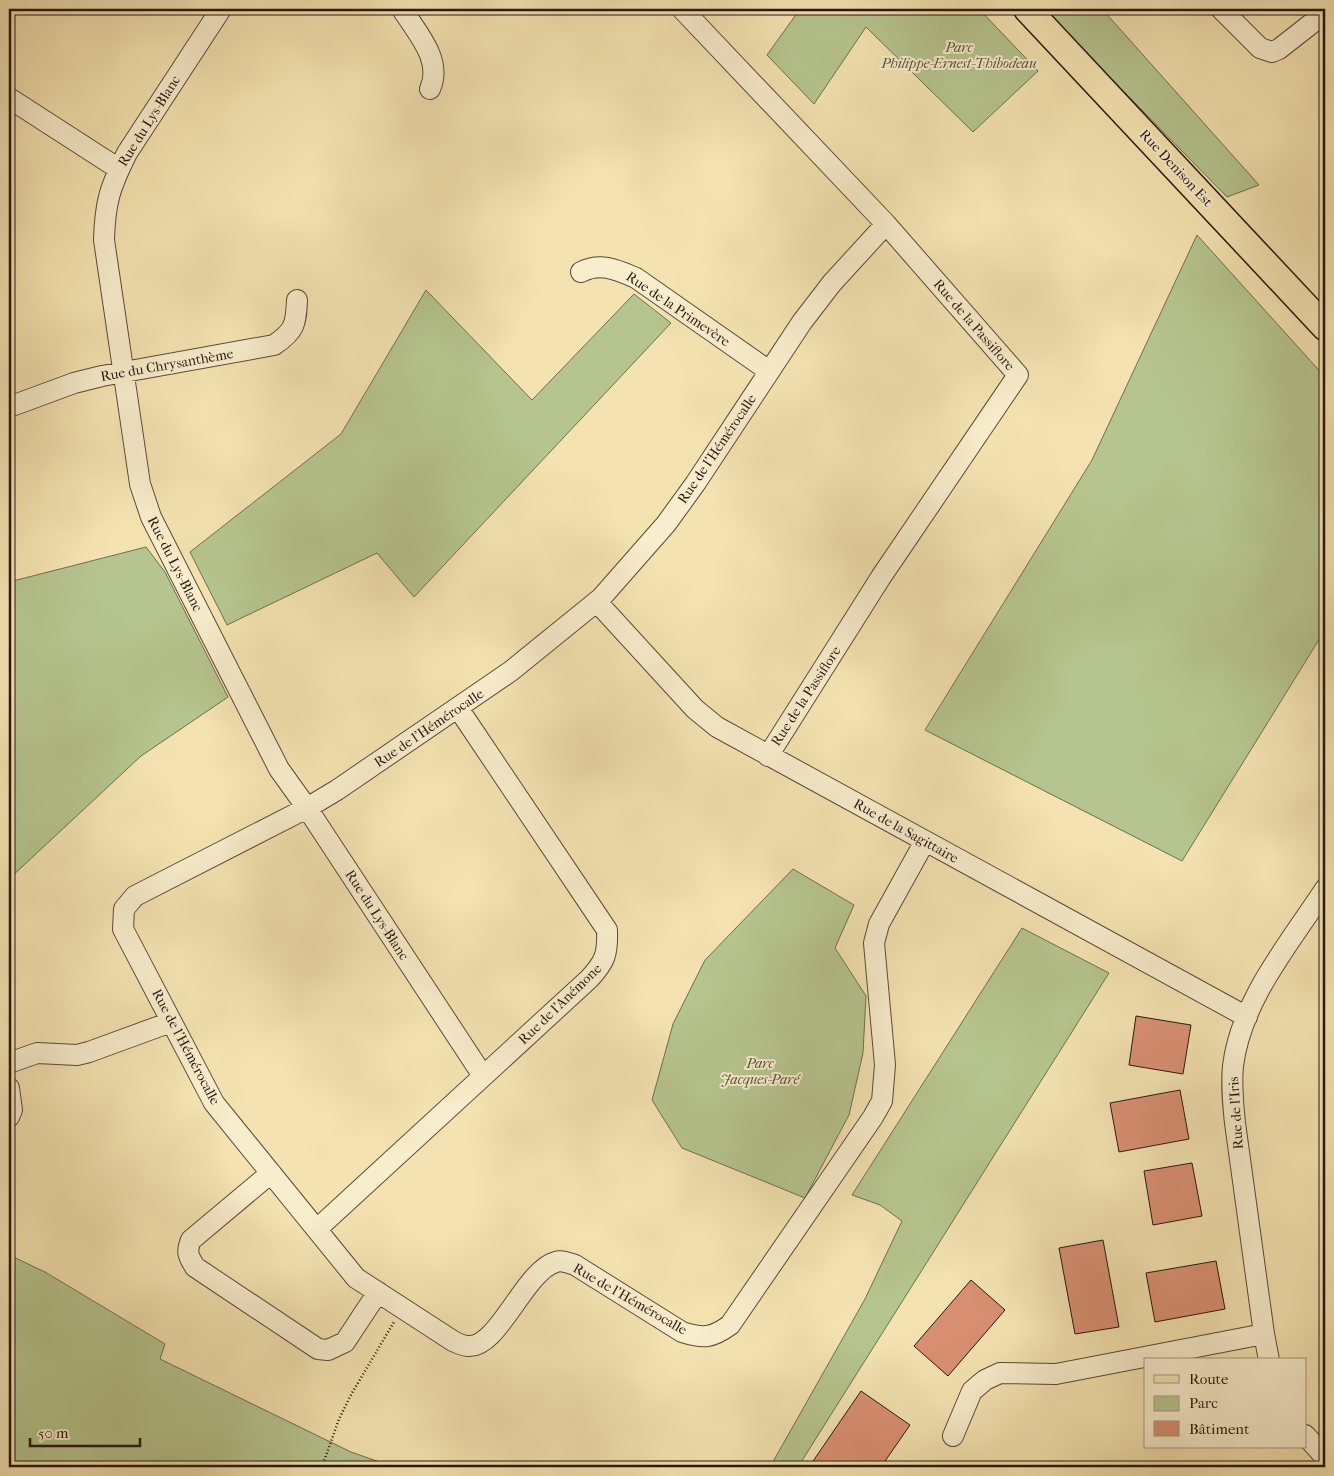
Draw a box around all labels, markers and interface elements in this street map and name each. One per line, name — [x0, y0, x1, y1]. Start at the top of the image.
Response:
park label: Parc Philippe-Ernest-Thibodeau — [880, 39, 1037, 72]
street label: Rue du Lys-Blanc — [114, 72, 184, 170]
street label: Rue Denison Est — [1136, 126, 1216, 210]
street label: Rue de la Primevère — [623, 268, 733, 350]
street label: Rue de la Passiflore — [930, 276, 1018, 374]
street label: Rue du Chrysanthème — [99, 345, 235, 385]
street label: Rue de l'Hémérocalle — [674, 391, 760, 507]
street label: Rue du Lys-Blanc — [144, 514, 206, 614]
street label: Rue de la Passiflore — [767, 643, 845, 749]
street label: Rue de l'Hémérocalle — [371, 685, 487, 771]
street label: Rue de la Sagittaire — [851, 795, 961, 867]
street label: Rue du Lys-Blanc — [341, 867, 413, 963]
street label: Rue de l'Anémone — [515, 960, 605, 1048]
street label: Rue de l'Hémérocalle — [148, 986, 224, 1108]
park label: Parc Jacques-Paré — [721, 1055, 802, 1088]
street label: Rue de l'Iris — [1225, 1076, 1247, 1150]
street label: Rue de l'Hémérocalle — [570, 1259, 690, 1339]
legend — [1144, 1358, 1306, 1448]
text: Route — [1189, 1370, 1229, 1388]
text: Parc — [1189, 1394, 1218, 1412]
scale bar — [30, 1416, 140, 1448]
text: Bâtiment — [1189, 1420, 1250, 1438]
text: 50 m — [38, 1424, 69, 1442]

